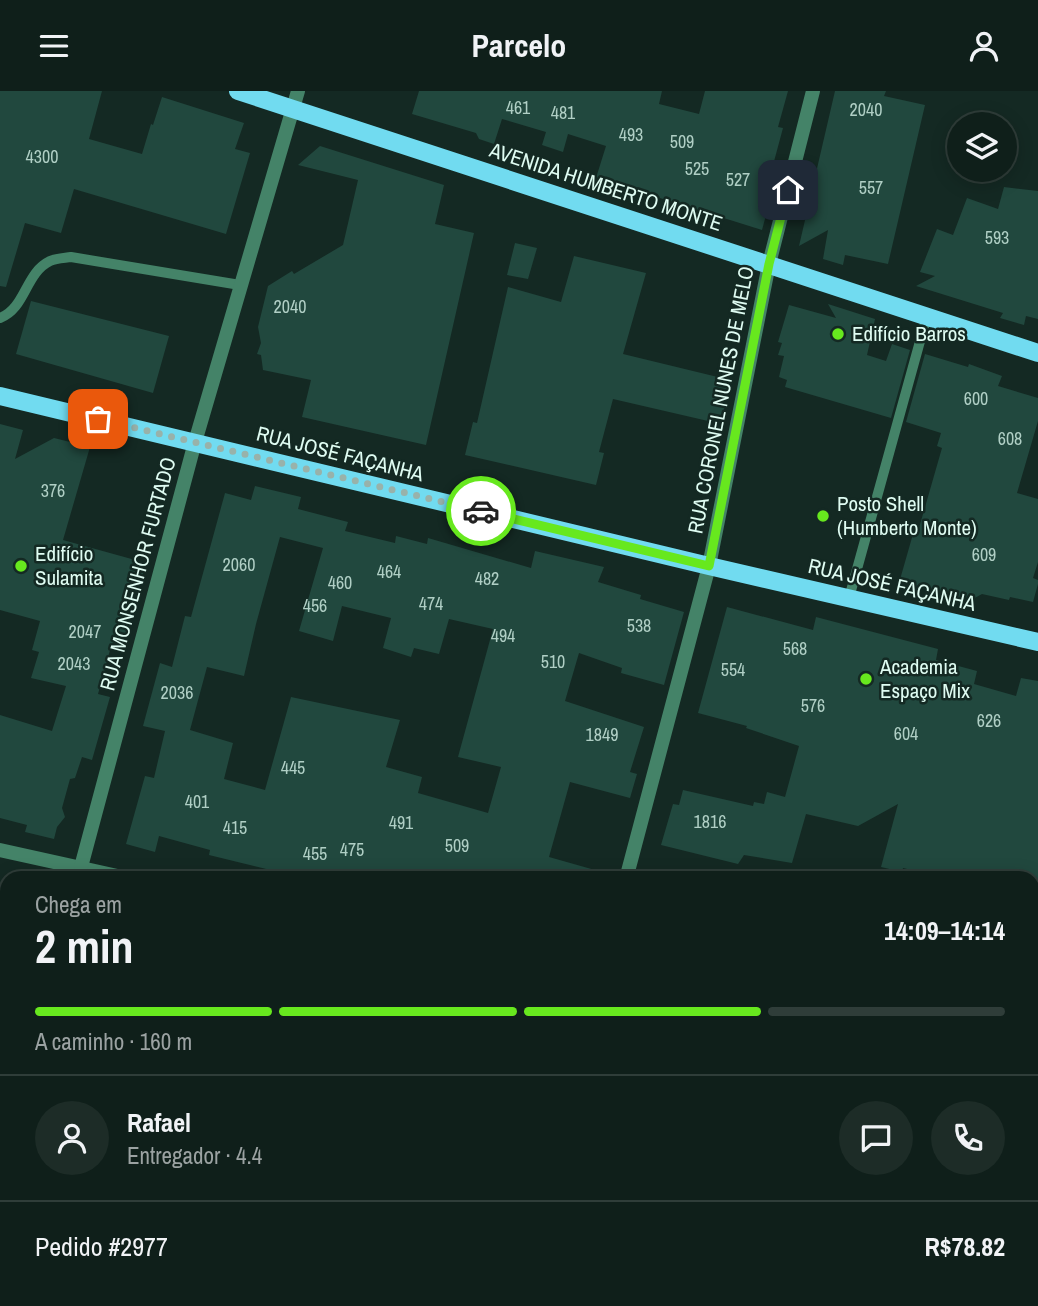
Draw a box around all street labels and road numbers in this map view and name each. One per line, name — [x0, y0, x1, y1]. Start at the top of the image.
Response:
street label: AVENIDA HUMBERTO MONTE — [485, 135, 726, 238]
street label: RUA CORONEL NUNES DE MELO — [680, 264, 761, 536]
street label: RUA JOSÉ FAÇANHA — [254, 419, 427, 488]
street label: RUA MONSENHOR FURTADO — [92, 454, 183, 694]
street label: RUA JOSÉ FAÇANHA — [805, 551, 979, 618]

